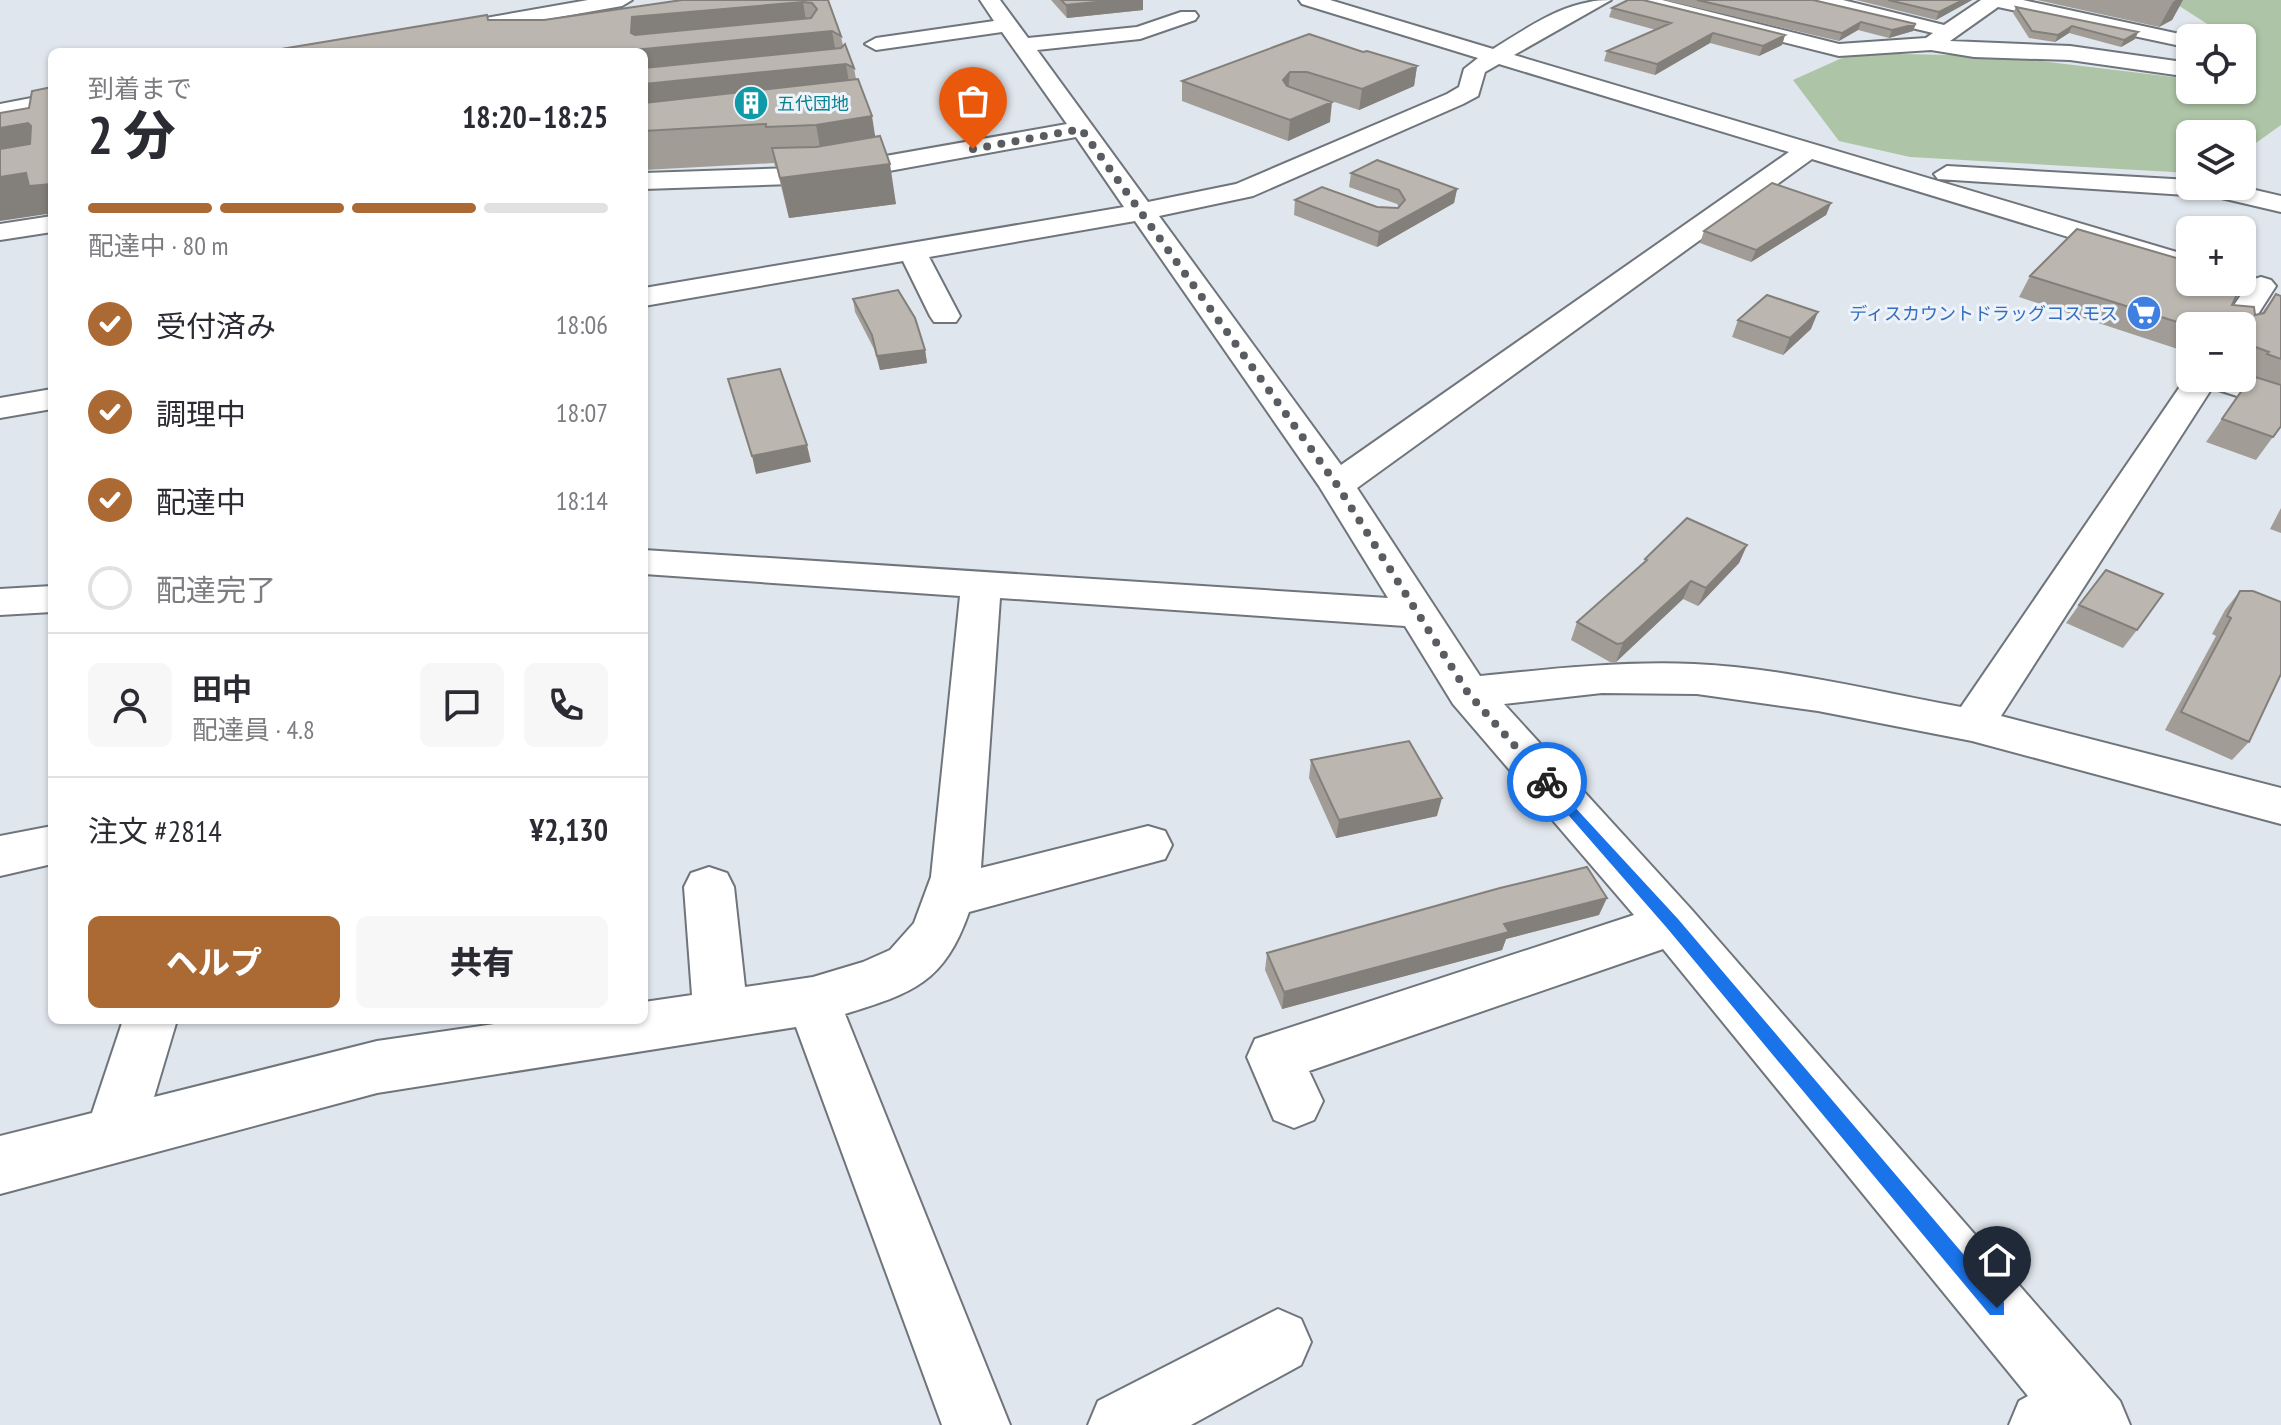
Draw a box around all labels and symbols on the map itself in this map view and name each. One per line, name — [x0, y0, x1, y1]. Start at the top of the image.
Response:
pin — [939, 67, 1007, 149]
building icon: 五代団地 — [732, 84, 770, 122]
place label: 五代団地 — [777, 92, 849, 115]
supermarket icon: ディスカウントドラッグコスモス — [2125, 294, 2163, 332]
place label: ディスカウントドラッグコスモス — [1849, 302, 2118, 325]
courier — [1507, 742, 1587, 822]
pin — [1963, 1226, 2031, 1308]

